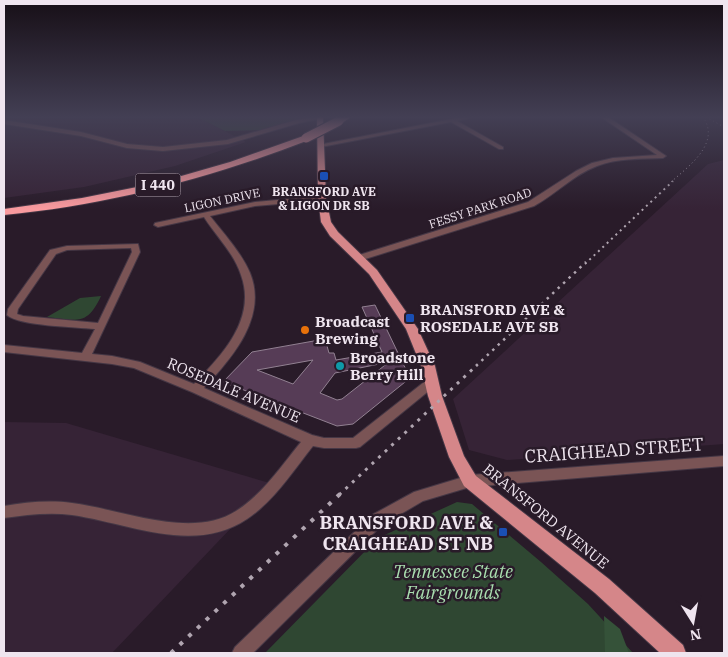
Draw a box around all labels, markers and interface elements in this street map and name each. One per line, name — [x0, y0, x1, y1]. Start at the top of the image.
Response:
marker: BRANSFORD AVE & LIGON DR SB — [318, 170, 330, 182]
road number: I 440 — [136, 174, 180, 196]
place label: BRANSFORD AVE & LIGON DR SB — [272, 184, 376, 213]
street label: FESSY PARK ROAD — [427, 184, 533, 232]
street label: LIGON DRIVE — [183, 185, 261, 215]
place label: BRANSFORD AVE & ROSEDALE AVE SB — [420, 300, 565, 336]
place label: Broadcast Brewing — [315, 312, 390, 348]
marker: BRANSFORD AVE & ROSEDALE AVE SB — [404, 312, 416, 324]
marker: Broadcast Brewing — [299, 324, 311, 336]
place label: Broadstone Berry Hill — [350, 348, 435, 384]
street label: ROSEDALE AVENUE — [164, 353, 304, 427]
marker: Broadstone Berry Hill — [334, 360, 346, 372]
street label: CRAIGHEAD STREET — [524, 432, 705, 468]
street label: BRANSFORD AVENUE — [479, 459, 613, 573]
place label: BRANSFORD AVE & CRAIGHEAD ST NB — [319, 511, 494, 555]
marker: BRANSFORD AVE & CRAIGHEAD ST NB — [497, 526, 509, 538]
park label: Tennessee State Fairgrounds — [393, 560, 513, 604]
north arrow — [668, 597, 718, 647]
text: N — [688, 625, 703, 645]

